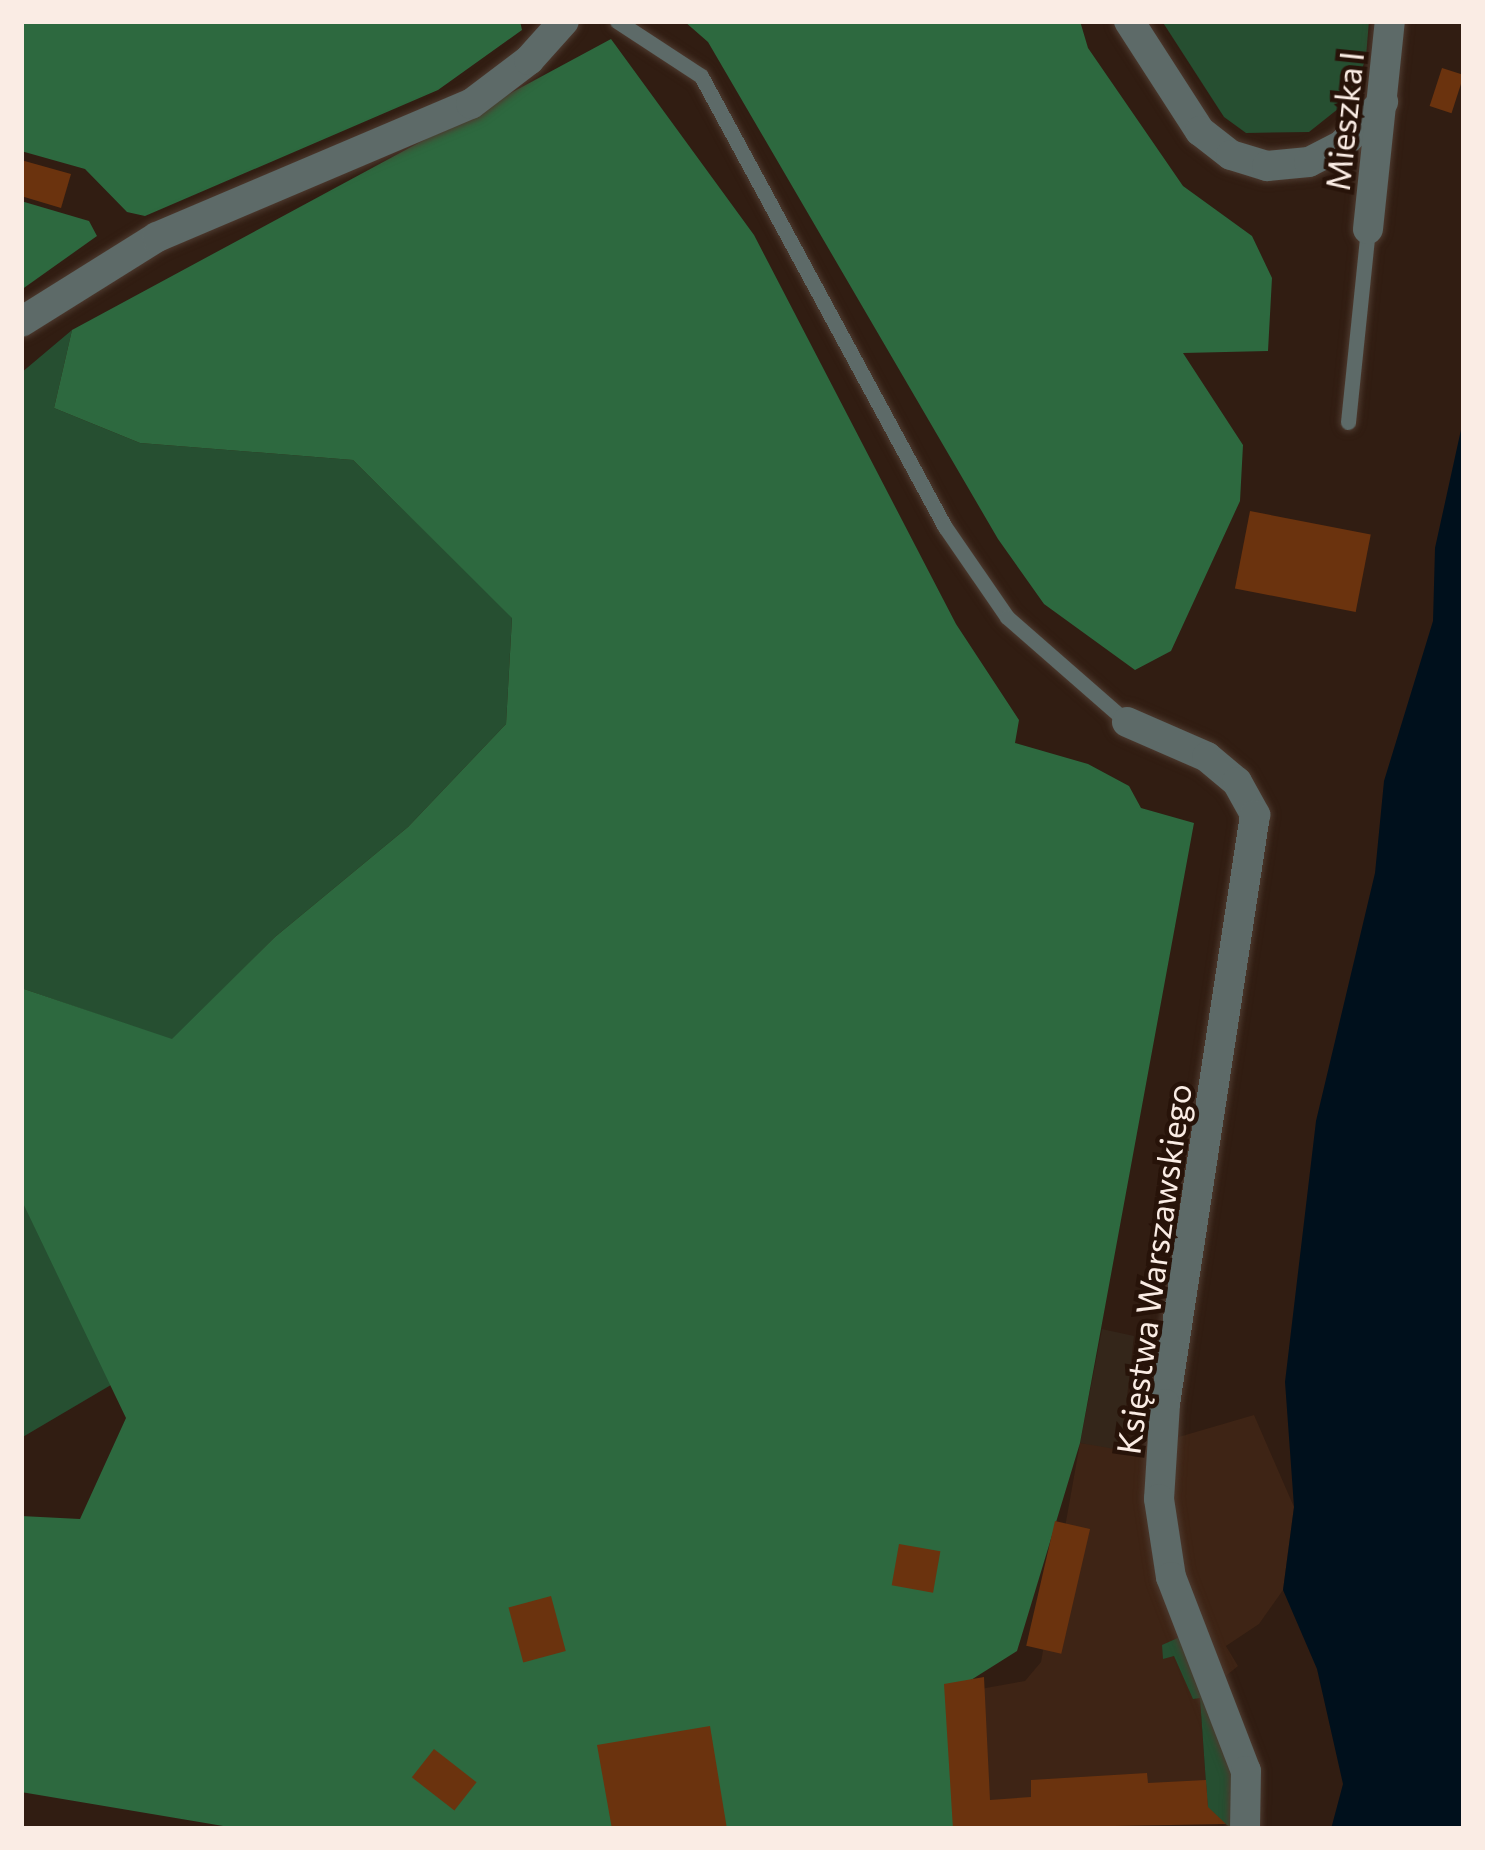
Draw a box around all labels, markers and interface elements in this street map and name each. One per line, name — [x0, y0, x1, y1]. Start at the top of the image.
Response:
street label: Mieszka I — [1317, 50, 1371, 192]
street label: Księstwa Warszawskiego — [1107, 1081, 1199, 1457]

